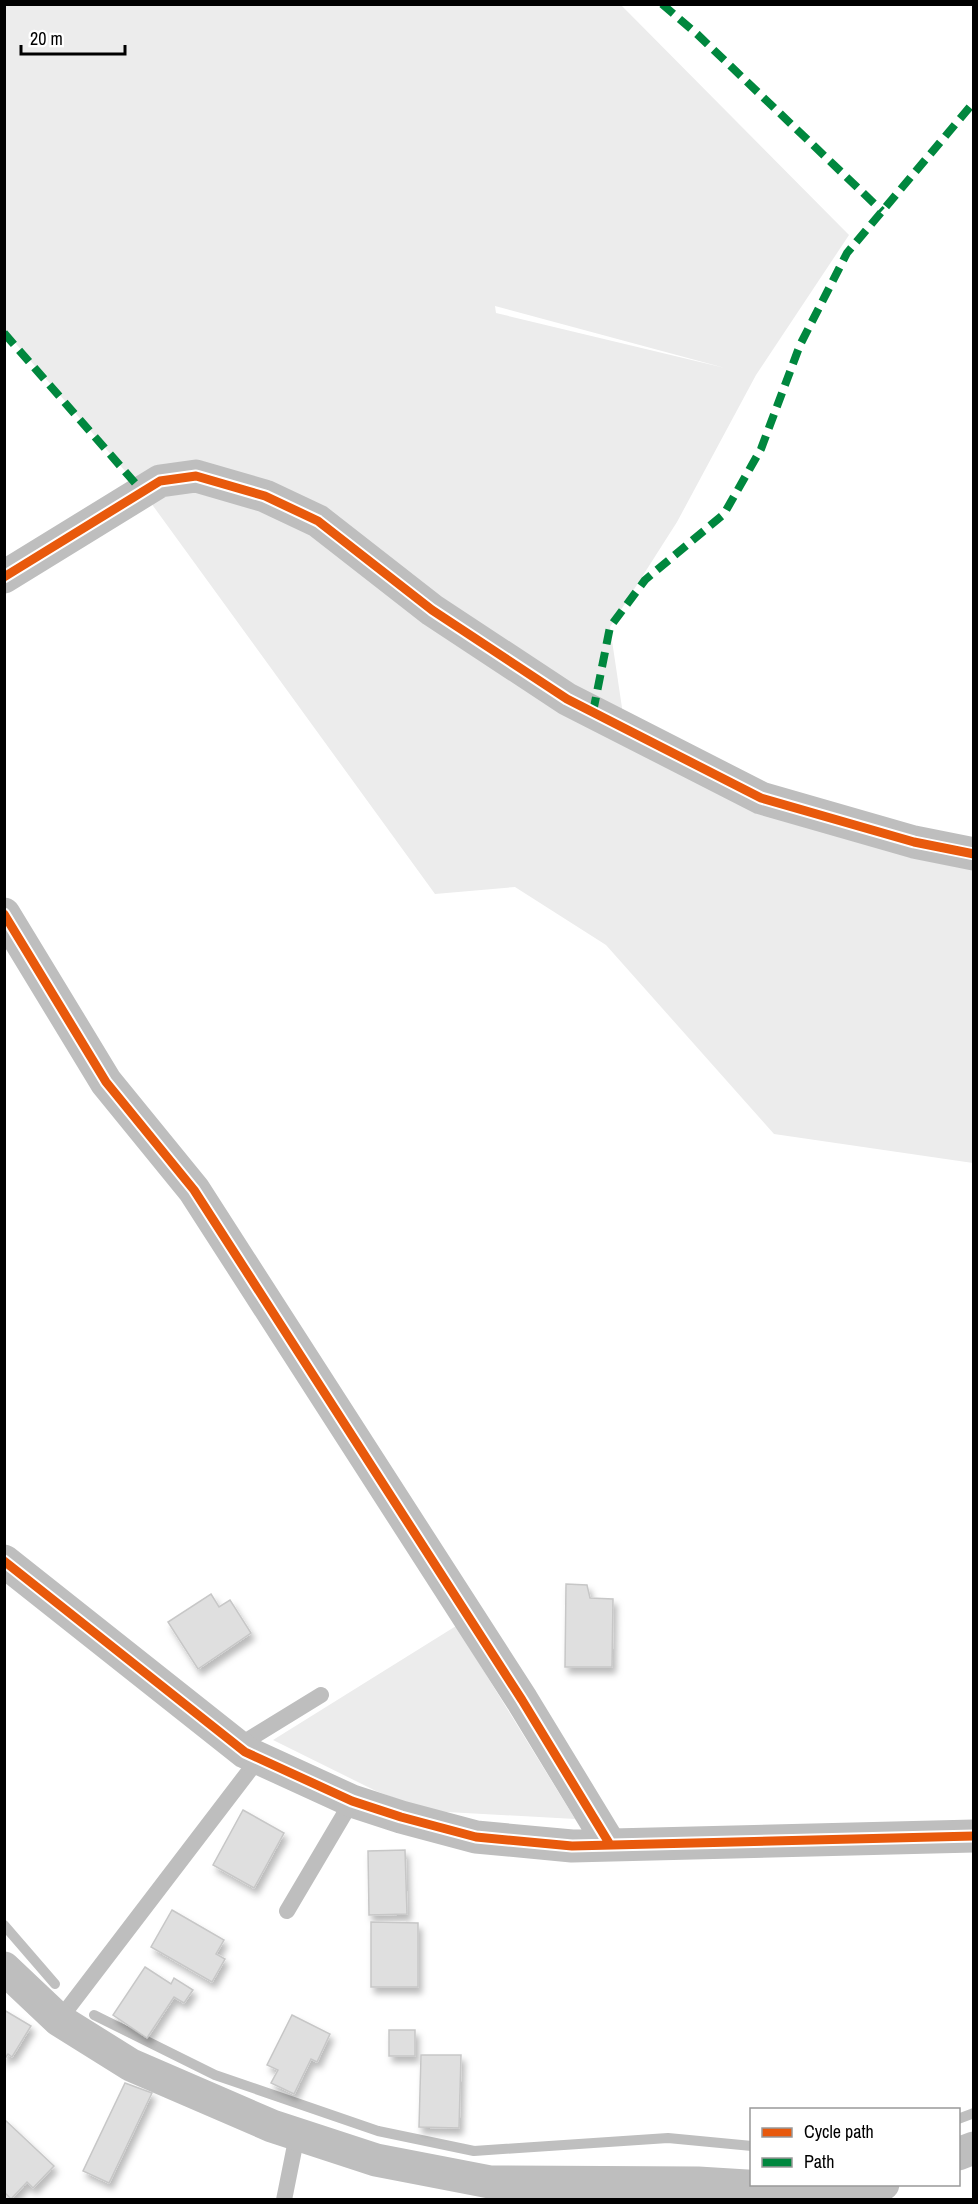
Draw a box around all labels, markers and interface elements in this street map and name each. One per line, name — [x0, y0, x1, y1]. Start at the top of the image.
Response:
scale bar — [21, 18, 124, 56]
text: 20 m — [30, 26, 63, 51]
legend — [750, 2108, 960, 2186]
text: Cycle path — [804, 2119, 874, 2144]
text: Path — [804, 2149, 834, 2174]

